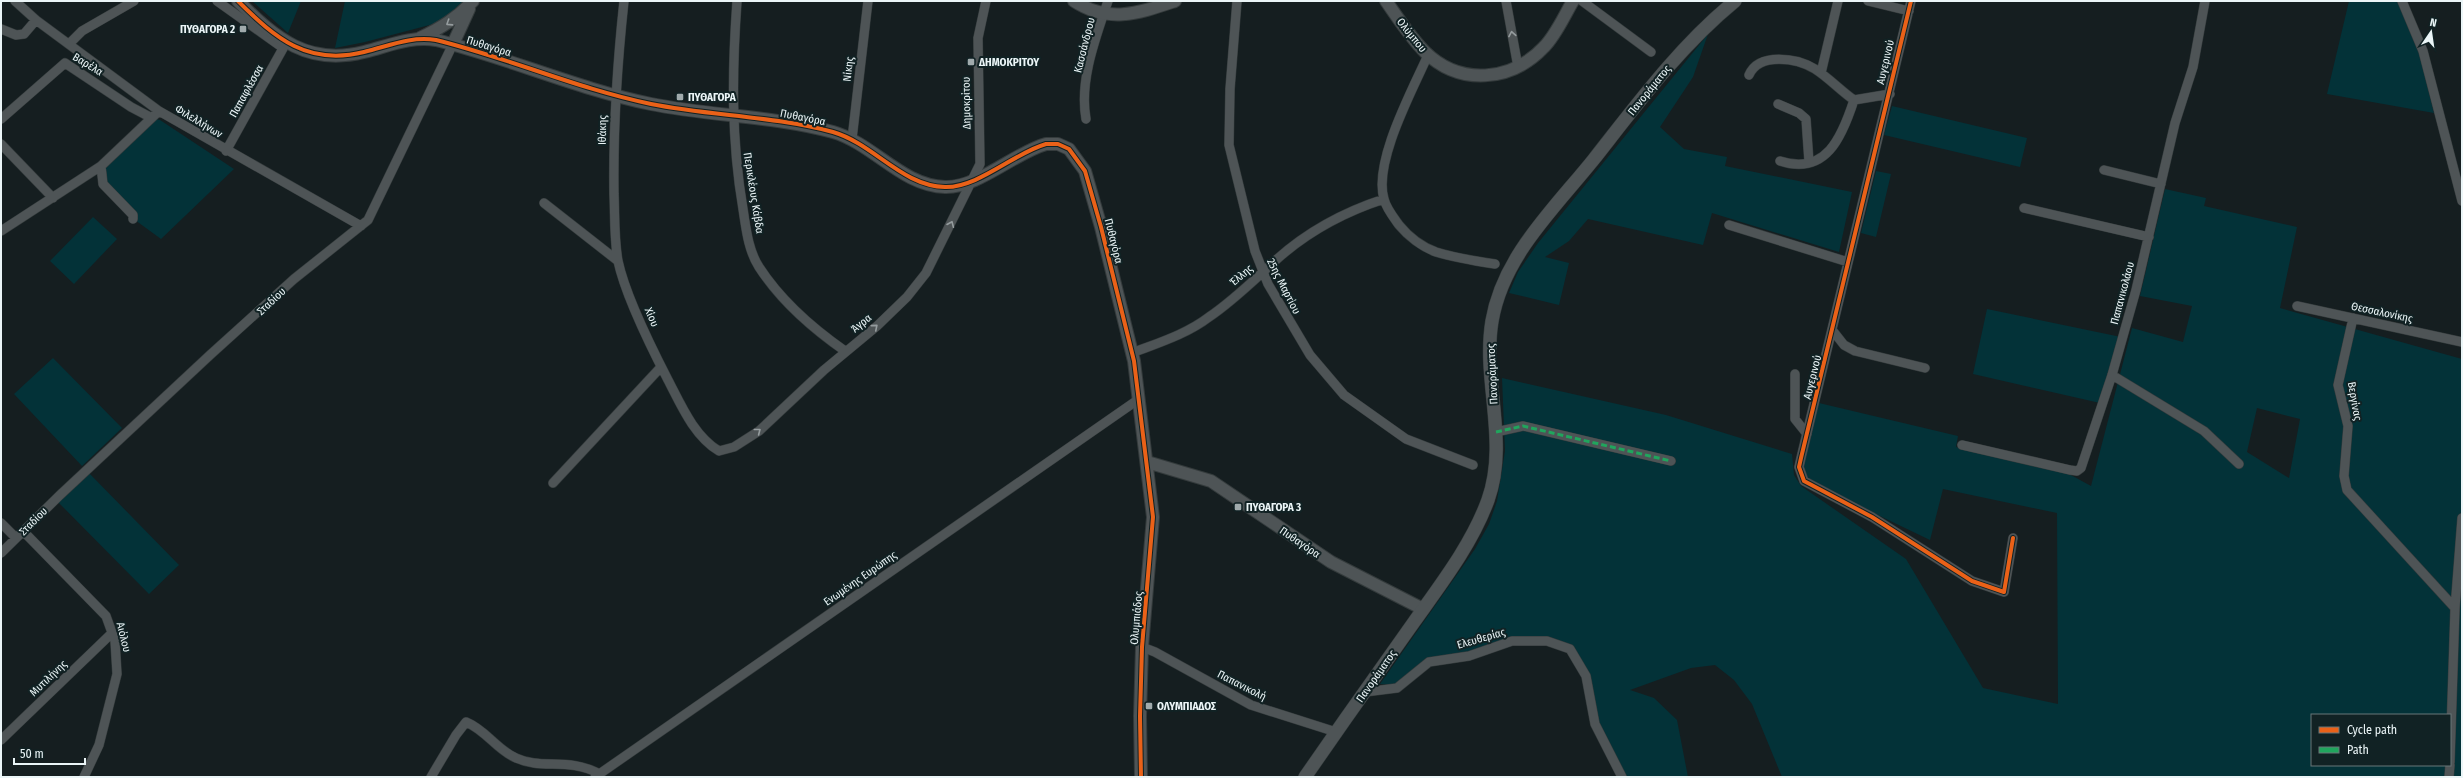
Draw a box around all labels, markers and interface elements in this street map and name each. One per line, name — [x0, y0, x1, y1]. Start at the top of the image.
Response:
north arrow — [2411, 12, 2451, 52]
street label: Κασσάνδρου — [1071, 16, 1098, 74]
street label: Ολύμπου — [1394, 16, 1429, 55]
text: N — [2428, 16, 2438, 30]
one-way arrow — [446, 18, 453, 25]
place label: ΠΥΘΑΓΟΡΑ 2 — [180, 23, 235, 36]
marker: ΠΥΘΑΓΟΡΑ 2 — [238, 24, 248, 34]
one-way arrow — [1508, 31, 1517, 37]
street label: Πυθαγόρα — [465, 34, 513, 59]
street label: Αυγερινού — [1874, 39, 1897, 86]
street label: Βαρέλα — [70, 50, 105, 79]
street label: Νίκης — [841, 55, 857, 82]
place label: ΔΗΜΟΚΡΙΤΟΥ — [978, 56, 1040, 69]
marker: ΔΗΜΟΚΡΙΤΟΥ — [966, 57, 976, 67]
street label: Πανοράματος — [1625, 62, 1674, 118]
street label: Παπαφλέσσα — [227, 63, 266, 120]
street label: Δημοκρίτου — [960, 77, 973, 129]
place label: ΠΥΘΑΓΟΡΑ — [688, 91, 737, 104]
marker: ΠΥΘΑΓΟΡΑ — [675, 92, 685, 102]
street label: Φιλελλήνων — [173, 102, 225, 141]
street label: Πυθαγόρα — [779, 107, 827, 128]
street label: Ιθάκης — [596, 114, 609, 145]
street label: Περικλέους Κάβδα — [741, 151, 766, 235]
street label: Πυθαγόρα — [1102, 217, 1125, 265]
one-way arrow — [946, 220, 954, 228]
street label: 25ης Μαρτίου — [1264, 256, 1303, 316]
street label: Παπανικολάου — [2108, 260, 2137, 326]
street label: Έλλης — [1227, 262, 1256, 289]
street label: Σταδίου — [254, 285, 288, 318]
street label: Θεσσαλονίκης — [2350, 300, 2414, 325]
street label: Χίου — [642, 306, 661, 329]
street label: Άγρα — [848, 311, 874, 336]
one-way arrow — [870, 325, 878, 332]
street label: Πανοράματος — [1484, 343, 1501, 405]
street label: Αυγερινού — [1801, 354, 1824, 401]
street label: Βεργίνας — [2345, 381, 2364, 422]
one-way arrow — [754, 428, 761, 435]
place label: ΠΥΘΑΓΟΡΑ 3 — [1246, 501, 1301, 514]
marker: ΠΥΘΑΓΟΡΑ 3 — [1233, 502, 1243, 512]
street label: Σταδίου — [17, 505, 50, 538]
street label: Πυθαγόρα — [1277, 524, 1323, 561]
street label: Ενωμένης Ευρώπης — [821, 548, 900, 608]
street label: Ολυμπιάδος — [1128, 590, 1145, 645]
street label: Αιόλου — [114, 621, 133, 653]
street label: Ελευθερίας — [1456, 625, 1507, 652]
street label: Πανοράματος — [1354, 647, 1399, 705]
street label: Μυτιλήνης — [27, 657, 70, 699]
street label: Παπανικολή — [1215, 668, 1268, 703]
place label: ΟΛΥΜΠΙΑΔΟΣ — [1157, 700, 1216, 713]
marker: ΟΛΥΜΠΙΑΔΟΣ — [1144, 701, 1154, 711]
legend — [2311, 714, 2451, 766]
text: Cycle path — [2347, 723, 2397, 737]
scale bar — [14, 740, 85, 766]
text: Path — [2347, 743, 2369, 757]
text: 50 m — [20, 747, 44, 761]

